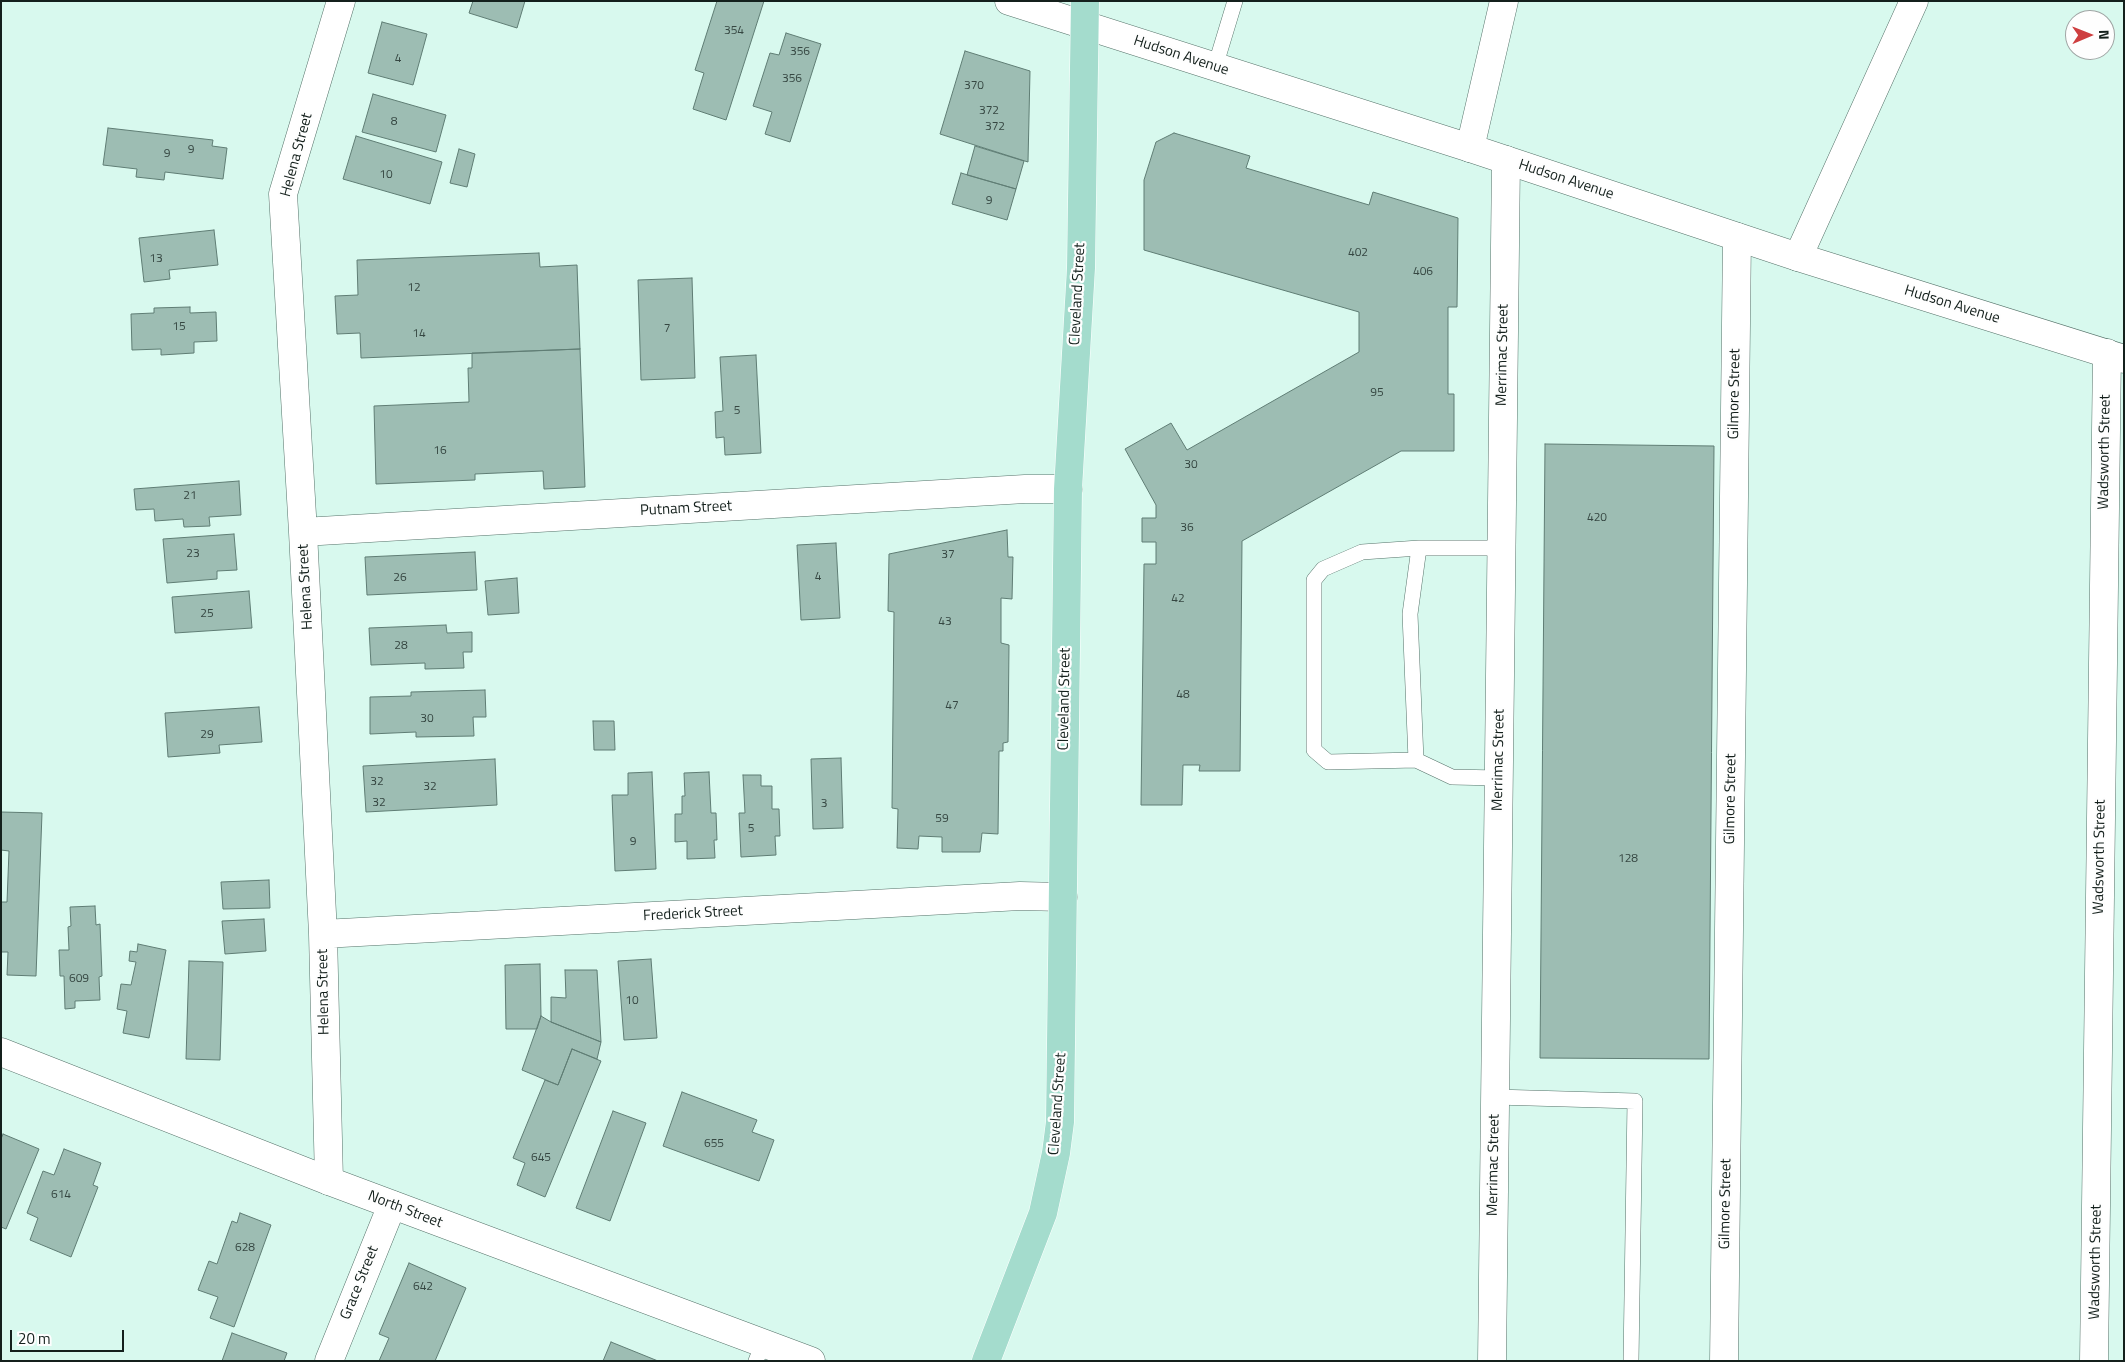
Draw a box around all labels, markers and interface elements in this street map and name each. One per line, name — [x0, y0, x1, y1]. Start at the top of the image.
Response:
north arrow — [2065, 10, 2115, 60]
house number: 354 — [724, 24, 744, 38]
text: N — [2094, 30, 2115, 40]
street label: Hudson Avenue — [1131, 32, 1231, 80]
house number: 356 — [790, 45, 810, 59]
house number: 4 — [395, 52, 401, 66]
house number: 356 — [782, 72, 802, 86]
house number: 370 — [964, 79, 984, 93]
house number: 372 — [979, 104, 999, 118]
street label: Helena Street — [277, 111, 317, 199]
house number: 8 — [391, 115, 397, 129]
house number: 372 — [985, 120, 1005, 134]
house number: 9 — [188, 143, 194, 157]
house number: 9 — [164, 147, 170, 161]
street label: Hudson Avenue — [1516, 156, 1616, 204]
house number: 10 — [379, 168, 393, 182]
house number: 9 — [986, 194, 992, 208]
street label: Cleveland Street — [1066, 242, 1090, 346]
house number: 402 — [1348, 246, 1368, 260]
house number: 13 — [149, 252, 163, 266]
house number: 406 — [1413, 265, 1433, 279]
house number: 12 — [407, 281, 421, 295]
street label: Hudson Avenue — [1902, 282, 2002, 328]
street label: Merrimac Street — [1493, 304, 1513, 406]
house number: 15 — [172, 320, 186, 334]
house number: 7 — [664, 322, 670, 336]
house number: 14 — [412, 327, 426, 341]
street label: Gilmore Street — [1725, 348, 1745, 440]
house number: 95 — [1370, 386, 1384, 400]
street label: Wadsworth Street — [2095, 394, 2115, 510]
house number: 5 — [734, 404, 740, 418]
house number: 16 — [433, 444, 447, 458]
house number: 30 — [1184, 458, 1198, 472]
house number: 21 — [183, 489, 197, 503]
street label: Putnam Street — [639, 498, 733, 520]
house number: 420 — [1587, 511, 1607, 525]
house number: 36 — [1180, 521, 1194, 535]
street label: Helena Street — [295, 543, 317, 631]
house number: 23 — [186, 547, 200, 561]
house number: 37 — [941, 548, 955, 562]
house number: 4 — [815, 570, 821, 584]
house number: 26 — [393, 571, 407, 585]
house number: 42 — [1171, 592, 1185, 606]
house number: 25 — [200, 607, 214, 621]
house number: 43 — [938, 615, 952, 629]
house number: 28 — [394, 639, 408, 653]
street label: Cleveland Street — [1055, 648, 1075, 750]
house number: 48 — [1176, 688, 1190, 702]
house number: 47 — [945, 699, 959, 713]
street label: Merrimac Street — [1489, 709, 1509, 811]
house number: 30 — [420, 712, 434, 726]
house number: 29 — [200, 728, 214, 742]
street label: Gilmore Street — [1721, 753, 1741, 845]
house number: 32 — [370, 775, 384, 789]
house number: 32 — [423, 780, 437, 794]
house number: 32 — [372, 796, 386, 810]
house number: 3 — [821, 797, 827, 811]
street label: Wadsworth Street — [2090, 799, 2110, 915]
house number: 59 — [935, 812, 949, 826]
house number: 5 — [748, 822, 754, 836]
house number: 9 — [630, 835, 636, 849]
house number: 128 — [1618, 852, 1638, 866]
street label: Frederick Street — [643, 902, 743, 926]
street label: Helena Street — [314, 949, 334, 1035]
house number: 609 — [69, 972, 89, 986]
house number: 10 — [625, 994, 639, 1008]
street label: Cleveland Street — [1045, 1052, 1071, 1156]
street label: Merrimac Street — [1484, 1114, 1504, 1216]
house number: 655 — [704, 1137, 724, 1151]
house number: 645 — [531, 1151, 551, 1165]
street label: Gilmore Street — [1716, 1158, 1736, 1250]
house number: 614 — [51, 1188, 71, 1202]
street label: North Street — [365, 1188, 445, 1232]
street label: Wadsworth Street — [2086, 1204, 2106, 1320]
house number: 628 — [235, 1241, 255, 1255]
street label: Grace Street — [337, 1243, 383, 1323]
house number: 642 — [413, 1280, 433, 1294]
scale bar — [12, 1320, 126, 1352]
text: 20 m — [18, 1327, 51, 1350]

